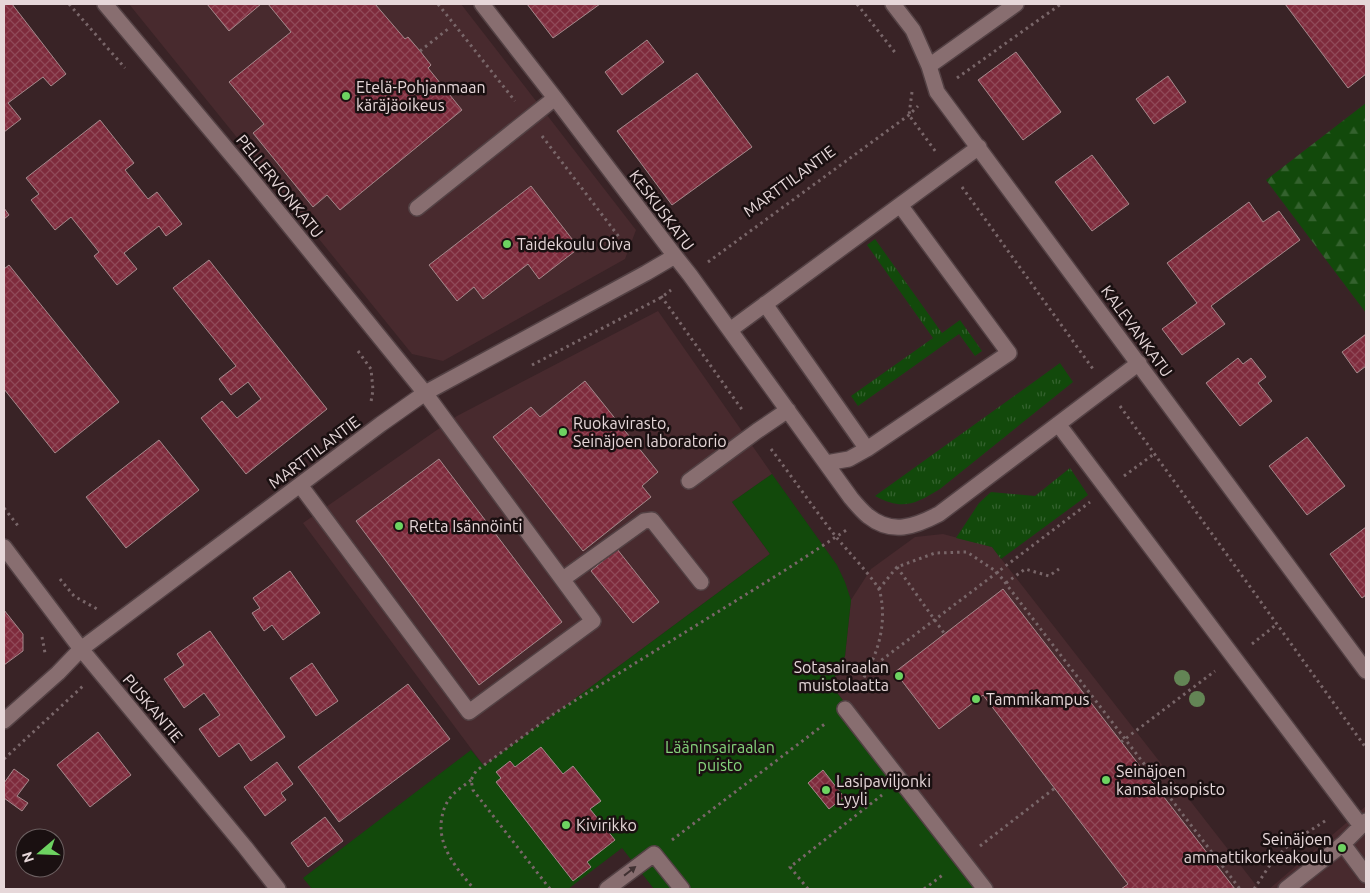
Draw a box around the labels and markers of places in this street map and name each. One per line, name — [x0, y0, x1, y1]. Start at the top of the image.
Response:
place label: Etelä-Pohjanmaan käräjäoikeus — [356, 78, 486, 114]
marker: Etelä-Pohjanmaan käräjäoikeus — [340, 90, 352, 102]
place label: Taidekoulu Oiva — [517, 235, 631, 253]
marker: Taidekoulu Oiva — [501, 238, 513, 250]
place label: Ruokavirasto, Seinäjoen laboratorio — [573, 414, 727, 450]
marker: Ruokavirasto, Seinäjoen laboratorio — [557, 426, 569, 438]
place label: Retta Isännöinti — [409, 517, 522, 535]
marker: Retta Isännöinti — [393, 520, 405, 532]
place label: Sotasairaalan muistolaatta — [794, 658, 889, 694]
marker: Sotasairaalan muistolaatta — [893, 670, 905, 682]
place label: Tammikampus — [986, 690, 1090, 708]
marker: Tammikampus — [970, 693, 982, 705]
place label: Seinäjoen kansalaisopisto — [1116, 762, 1225, 798]
place label: Lasipaviljonki Lyyli — [836, 772, 931, 808]
marker: Seinäjoen kansalaisopisto — [1100, 774, 1112, 786]
marker: Lasipaviljonki Lyyli — [820, 784, 832, 796]
place label: Kivirikko — [576, 816, 637, 834]
marker: Kivirikko — [560, 819, 572, 831]
place label: Seinäjoen ammattikorkeakoulu — [1184, 830, 1332, 866]
marker: Seinäjoen ammattikorkeakoulu — [1336, 842, 1348, 854]

